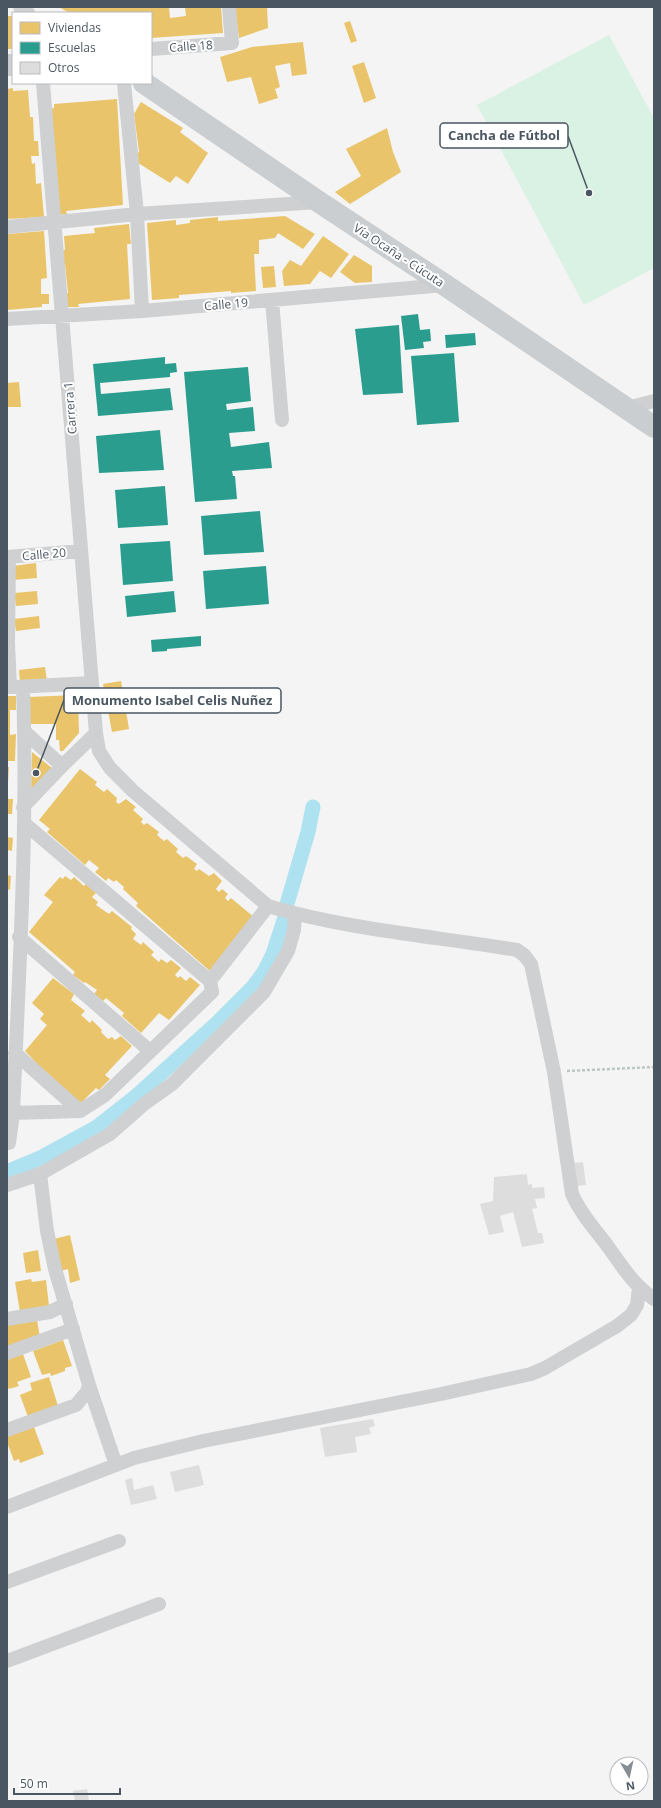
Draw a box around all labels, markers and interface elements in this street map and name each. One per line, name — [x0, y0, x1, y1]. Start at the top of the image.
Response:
legend — [12, 12, 152, 84]
text: Viviendas — [48, 19, 101, 36]
street label: Calle 18 — [169, 36, 214, 56]
text: Escuelas — [48, 39, 96, 56]
text: Otros — [48, 59, 80, 76]
callout: Cancha de Fútbol — [440, 123, 568, 148]
text: Cancha de Fútbol — [448, 126, 560, 144]
street label: Vía Ocaña - Cúcuta — [350, 219, 448, 291]
street label: Calle 19 — [203, 294, 249, 314]
street label: Carrera 1 — [59, 381, 81, 435]
street label: Calle 20 — [21, 544, 67, 564]
callout: Monumento Isabel Celis Nuñez — [64, 688, 281, 713]
text: Monumento Isabel Celis Nuñez — [72, 691, 272, 709]
north arrow — [609, 1756, 649, 1796]
scale bar — [14, 1770, 120, 1796]
text: 50 m — [20, 1775, 48, 1792]
text: N — [625, 1778, 636, 1794]

